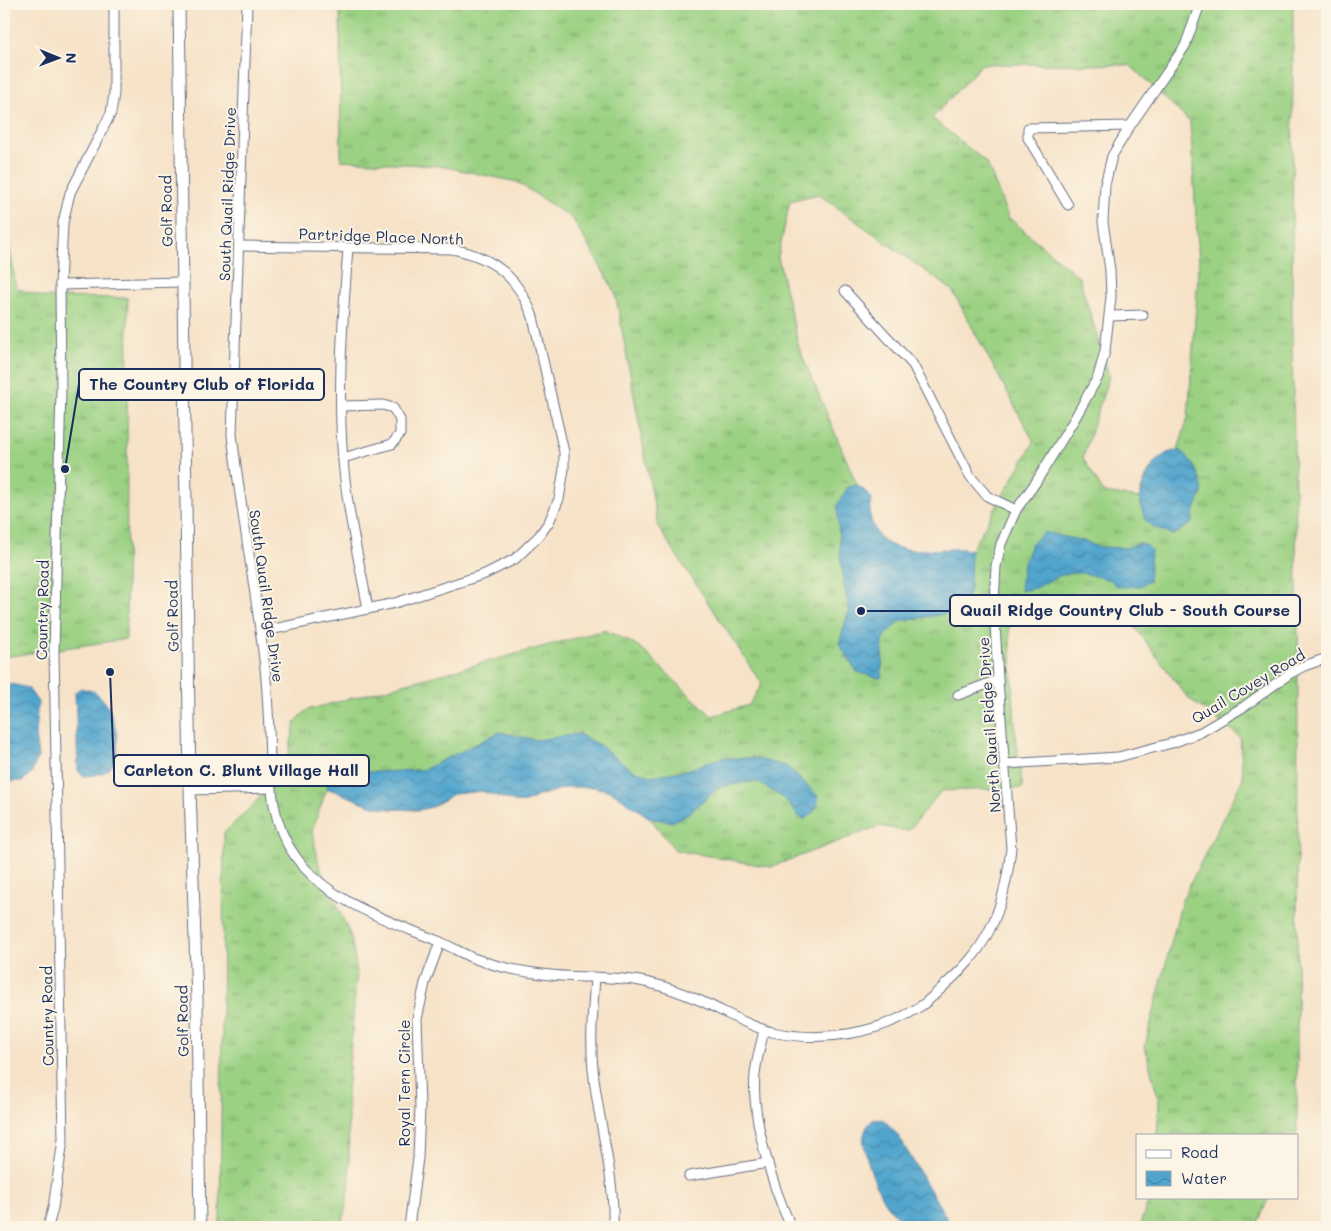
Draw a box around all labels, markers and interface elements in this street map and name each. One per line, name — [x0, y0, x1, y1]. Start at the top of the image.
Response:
north arrow — [32, 32, 82, 82]
text: N — [62, 53, 81, 64]
street label: South Quail Ridge Drive — [214, 107, 240, 281]
street label: Golf Road — [155, 175, 177, 247]
street label: Partridge Place North — [298, 223, 464, 249]
callout: The Country Club of Florida — [79, 369, 324, 400]
text: The Country Club of Florida — [89, 373, 315, 394]
street label: South Quail Ridge Drive — [245, 508, 289, 684]
street label: Country Road — [31, 560, 53, 660]
street label: Golf Road — [161, 580, 183, 652]
callout: Quail Ridge Country Club - South Course — [950, 595, 1300, 626]
text: Quail Ridge Country Club - South Course — [960, 599, 1290, 620]
street label: North Quail Ridge Drive — [973, 637, 1005, 813]
street label: Quail Covey Road — [1187, 644, 1309, 728]
callout: Carleton C. Blunt Village Hall — [114, 755, 369, 786]
text: Carleton C. Blunt Village Hall — [123, 759, 359, 780]
street label: Country Road — [36, 966, 58, 1066]
street label: Golf Road — [171, 985, 193, 1057]
street label: Royal Tern Circle — [394, 1019, 414, 1147]
legend — [1136, 1134, 1298, 1198]
text: Road — [1181, 1142, 1218, 1162]
text: Water — [1181, 1168, 1227, 1188]

